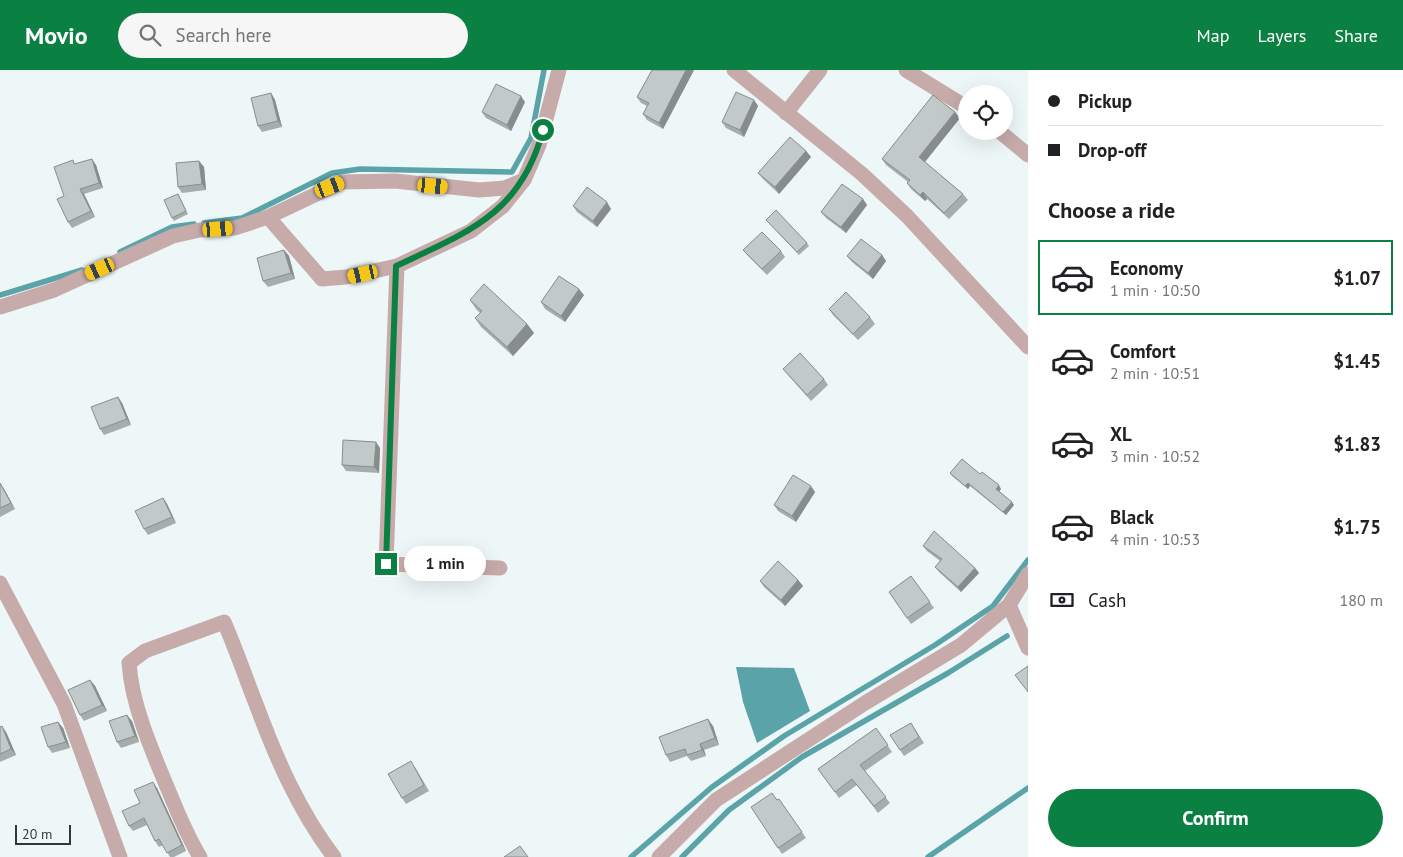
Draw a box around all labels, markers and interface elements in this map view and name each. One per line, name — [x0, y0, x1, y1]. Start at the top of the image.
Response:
search box — [118, 13, 468, 58]
text: Movio — [25, 20, 88, 51]
icon: search — [136, 21, 164, 49]
text: Search here — [176, 23, 271, 47]
text: Map — [1197, 24, 1229, 47]
text: Layers — [1257, 24, 1306, 47]
text: Share — [1334, 24, 1378, 47]
map controls — [958, 85, 1013, 140]
button: locate — [958, 85, 1013, 140]
text: Pickup — [1078, 89, 1132, 113]
route start — [532, 119, 554, 141]
text: Drop-off — [1078, 138, 1146, 162]
car — [313, 175, 346, 199]
car — [417, 177, 448, 195]
text: Choose a ride — [1048, 196, 1175, 224]
car — [202, 220, 233, 238]
icon: car — [1050, 255, 1095, 300]
car — [83, 256, 116, 282]
text: Economy — [1110, 256, 1183, 280]
car — [346, 263, 379, 285]
text: $1.07 — [1333, 266, 1381, 290]
text: 1 min · 10:50 — [1110, 280, 1200, 300]
icon: car — [1050, 338, 1095, 383]
text: Comfort — [1110, 339, 1176, 363]
text: $1.45 — [1333, 349, 1381, 373]
text: 2 min · 10:51 — [1110, 363, 1200, 383]
icon: car — [1050, 421, 1095, 466]
text: XL — [1110, 422, 1132, 446]
text: $1.83 — [1333, 432, 1381, 456]
text: 3 min · 10:52 — [1110, 446, 1200, 466]
icon: car — [1050, 504, 1095, 549]
text: Black — [1110, 505, 1154, 529]
text: $1.75 — [1333, 515, 1381, 539]
text: 4 min · 10:53 — [1110, 529, 1200, 549]
callout: 1 min — [404, 546, 486, 582]
route end — [375, 553, 397, 575]
text: 1 min — [425, 553, 465, 573]
icon: cash — [1048, 586, 1076, 614]
text: Cash — [1088, 588, 1126, 612]
text: 180 m — [1340, 590, 1383, 610]
button: Confirm — [1048, 789, 1383, 847]
scale bar — [15, 822, 71, 845]
text: 20 m — [22, 825, 52, 843]

